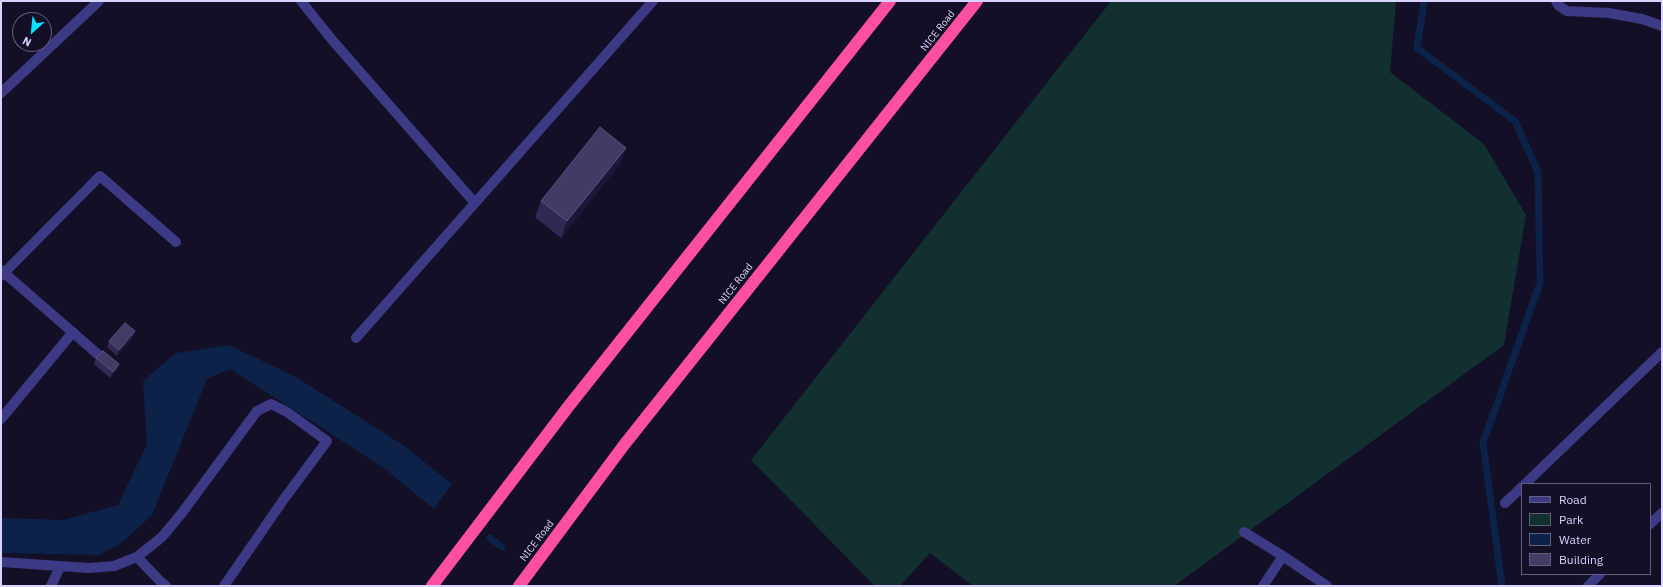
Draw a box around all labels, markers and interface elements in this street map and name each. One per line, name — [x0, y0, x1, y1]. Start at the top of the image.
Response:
street label: NICE Road — [918, 8, 958, 54]
north arrow — [12, 12, 52, 52]
text: N — [20, 34, 34, 50]
street label: NICE Road — [716, 261, 756, 307]
legend — [1521, 483, 1651, 575]
text: Road — [1559, 492, 1587, 507]
text: Park — [1559, 512, 1583, 527]
street label: NICE Road — [518, 518, 556, 564]
text: Water — [1559, 532, 1591, 547]
text: Building — [1559, 552, 1603, 567]

